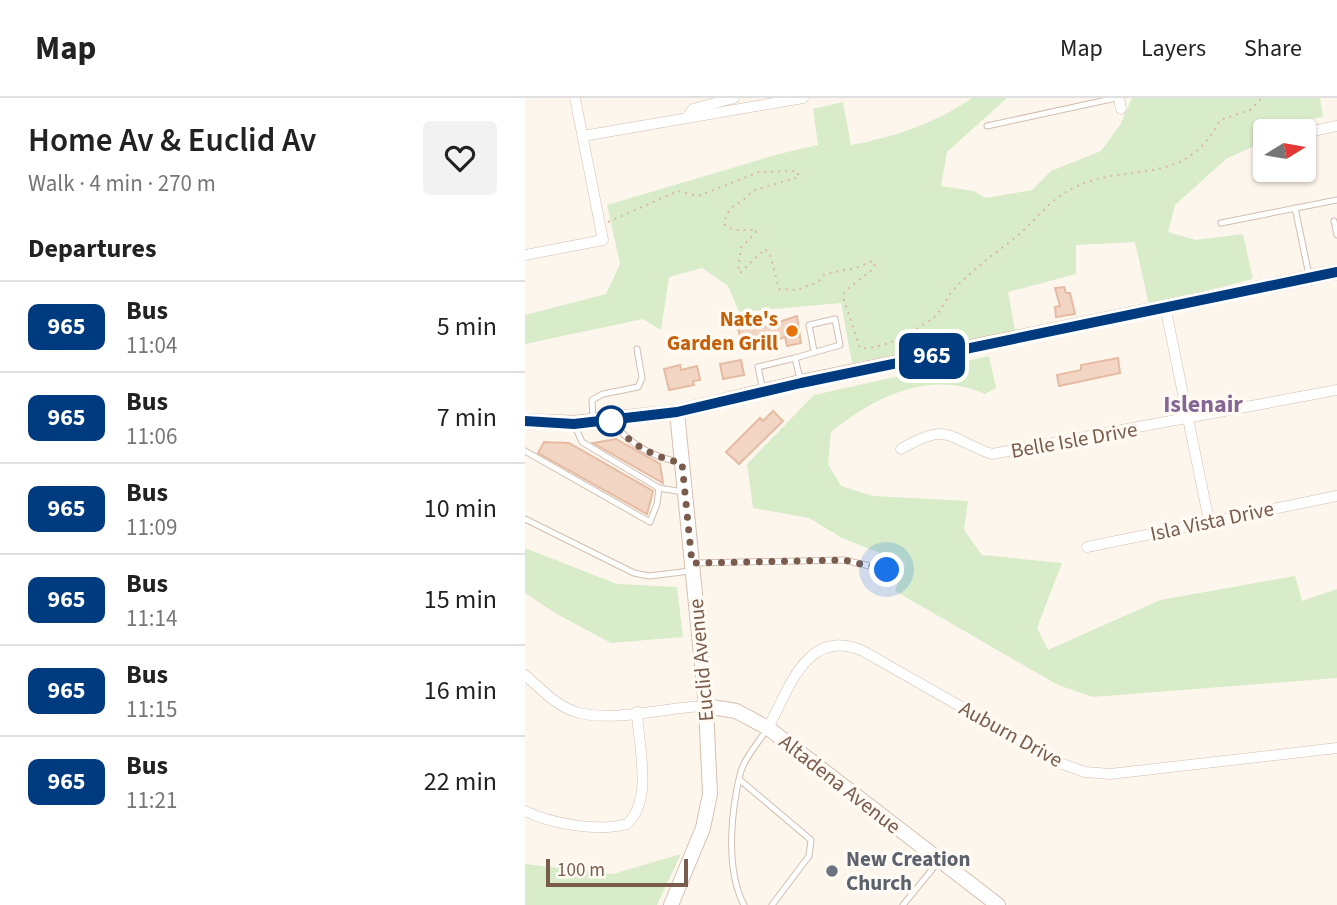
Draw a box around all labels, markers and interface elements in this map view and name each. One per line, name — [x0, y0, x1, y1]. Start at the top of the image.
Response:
text: Map — [35, 25, 96, 72]
text: Map — [1060, 31, 1103, 66]
text: Layers — [1141, 31, 1206, 66]
text: Share — [1244, 31, 1302, 66]
text: Home Av & Euclid Av — [28, 117, 316, 164]
north arrow — [1253, 119, 1316, 182]
map controls — [1253, 119, 1316, 182]
button: heart — [423, 121, 497, 195]
text: Walk · 4 min · 270 m — [28, 167, 216, 200]
text: Departures — [28, 230, 156, 267]
text: Bus — [126, 292, 168, 329]
place label: Nate's Garden Grill — [667, 304, 778, 358]
text: 5 min — [437, 308, 497, 345]
text: 965 — [47, 309, 86, 344]
marker: Nate's Garden Grill — [784, 323, 800, 339]
text: 11:04 — [126, 329, 177, 362]
line badge: 965 — [892, 333, 972, 379]
text: 965 — [913, 338, 951, 373]
text: Bus — [126, 383, 168, 420]
district label: Islenair — [1163, 387, 1243, 422]
text: 7 min — [437, 399, 497, 436]
text: 965 — [47, 400, 86, 435]
unlabelled marker — [596, 406, 626, 436]
street label: Belle Isle Drive — [1008, 414, 1140, 466]
text: 11:06 — [126, 420, 177, 453]
text: Bus — [126, 474, 168, 511]
text: 10 min — [424, 490, 497, 527]
text: 965 — [47, 491, 86, 526]
street label: Isla Vista Drive — [1147, 493, 1277, 549]
text: 11:09 — [126, 511, 177, 544]
your location — [869, 552, 904, 587]
text: Bus — [126, 565, 168, 602]
text: 15 min — [424, 581, 497, 618]
text: 965 — [47, 582, 86, 617]
street label: Euclid Avenue — [681, 597, 721, 723]
text: 11:14 — [126, 602, 177, 635]
text: Bus — [126, 656, 168, 693]
text: 16 min — [424, 672, 497, 709]
text: 965 — [47, 673, 86, 708]
text: 11:15 — [126, 693, 177, 726]
street label: Auburn Drive — [954, 693, 1068, 775]
street label: Altadena Avenue — [773, 727, 907, 841]
text: Bus — [126, 747, 168, 784]
text: 22 min — [424, 763, 497, 800]
text: 965 — [47, 764, 86, 799]
text: 11:21 — [126, 784, 177, 817]
place label: New Creation Church — [846, 844, 970, 898]
scale bar — [546, 856, 688, 888]
text: 100 m — [557, 857, 605, 884]
marker: New Creation Church — [824, 863, 840, 879]

